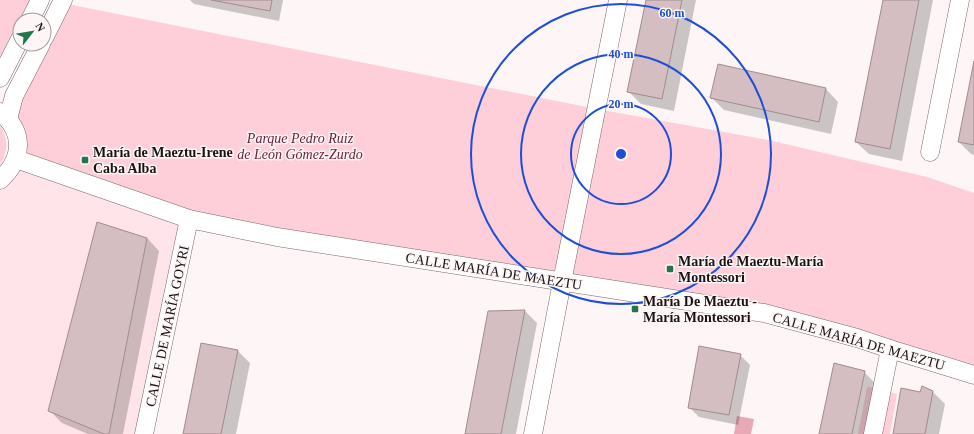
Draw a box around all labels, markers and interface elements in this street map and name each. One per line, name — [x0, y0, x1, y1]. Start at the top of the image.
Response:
text: 60 m — [660, 6, 685, 20]
north arrow — [12, 12, 52, 52]
text: N — [33, 20, 48, 33]
text: 40 m — [609, 47, 634, 61]
text: 20 m — [609, 97, 634, 111]
park label: Parque Pedro Ruiz de León Gómez-Zurdo — [237, 131, 363, 162]
place label: María de Maeztu-Irene Caba Alba — [93, 145, 233, 176]
centre of rings — [614, 147, 628, 161]
marker: María de Maeztu-Irene Caba Alba — [80, 155, 90, 165]
street label: CALLE DE MARÍA GOYRI — [142, 244, 192, 408]
street label: CALLE MARÍA DE MAEZTU — [405, 249, 583, 293]
place label: María de Maeztu-María Montessori — [678, 254, 823, 285]
marker: María de Maeztu-María Montessori — [665, 264, 675, 274]
place label: María De Maeztu - María Montessori — [643, 294, 757, 325]
marker: María De Maeztu - María Montessori — [630, 304, 640, 314]
street label: CALLE MARÍA DE MAEZTU — [771, 309, 947, 373]

